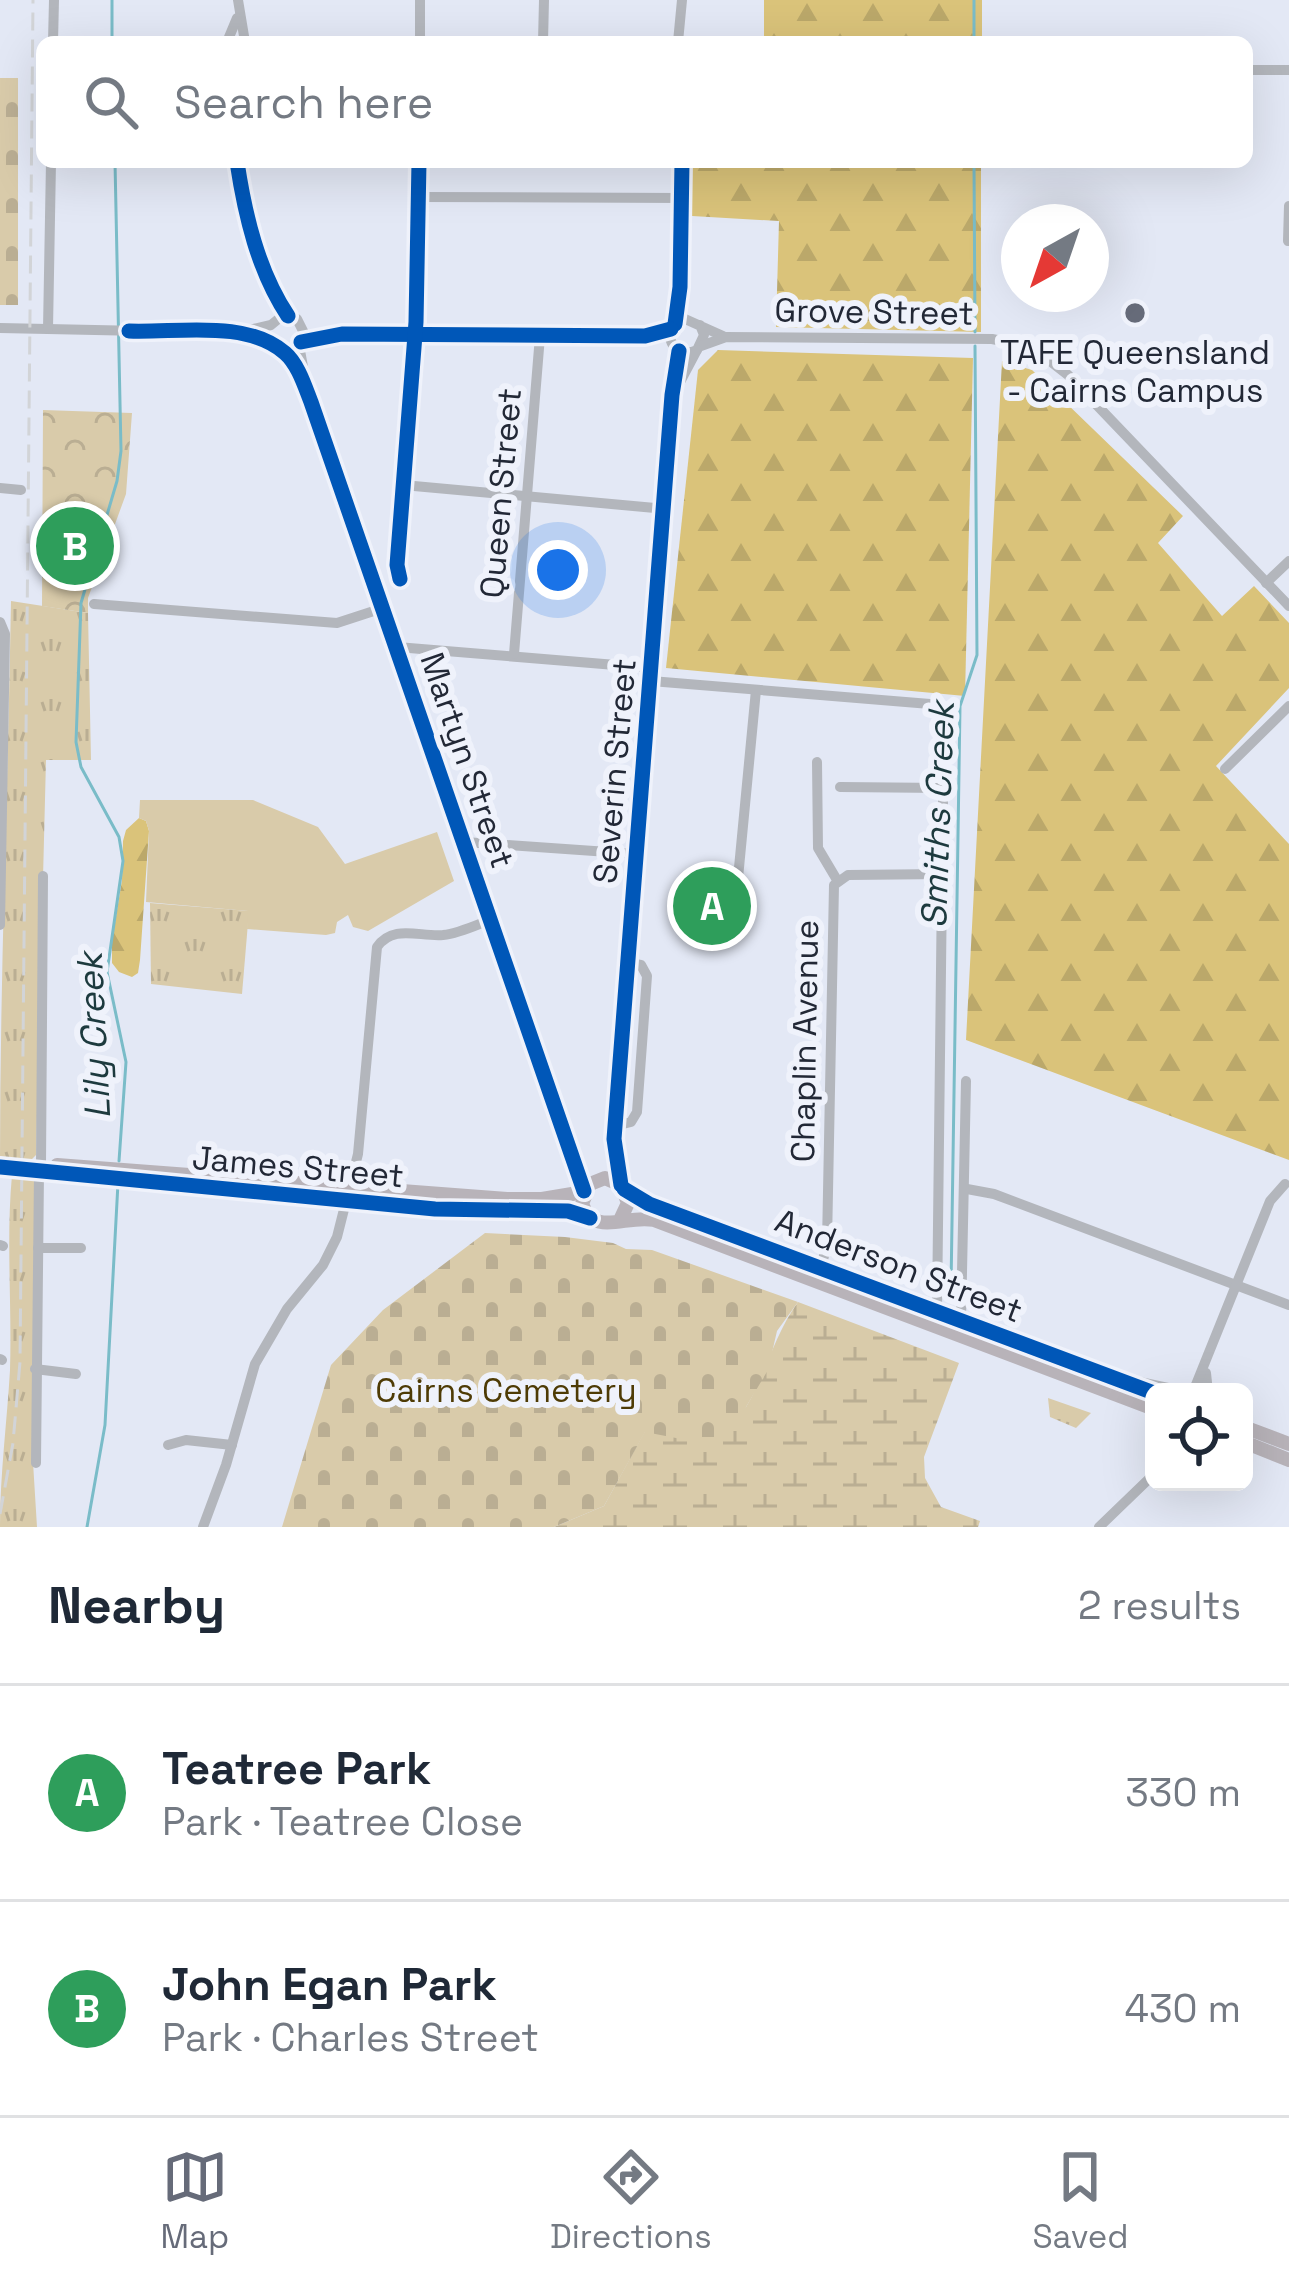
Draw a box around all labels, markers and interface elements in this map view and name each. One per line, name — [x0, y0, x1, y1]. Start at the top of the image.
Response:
search box — [36, 36, 1253, 168]
icon: search — [78, 69, 144, 135]
text: Search here — [174, 74, 433, 131]
north arrow — [1001, 204, 1109, 312]
street label: Grove Street — [774, 289, 974, 335]
marker: TAFE Queensland - Cairns Campus — [1122, 300, 1148, 326]
place label: TAFE Queensland - Cairns Campus — [1000, 332, 1270, 412]
street label: Queen Street — [471, 386, 531, 600]
pin: B — [36, 501, 114, 591]
your location — [528, 540, 588, 600]
street label: Martyn Street — [411, 647, 524, 873]
street label: Severin Street — [584, 657, 646, 885]
water label: Smiths Creek — [911, 697, 965, 929]
pin: A — [673, 861, 751, 951]
street label: Chaplin Avenue — [782, 919, 828, 1163]
water label: Lily Creek — [66, 948, 121, 1120]
street label: James Street — [190, 1137, 406, 1197]
street label: Anderson Street — [769, 1200, 1028, 1332]
park label: Cairns Cemetery — [375, 1370, 637, 1412]
map controls — [1145, 1383, 1253, 1491]
button: locate — [1145, 1383, 1253, 1491]
text: Nearby — [48, 1573, 225, 1638]
text: 2 results — [1078, 1581, 1241, 1630]
text: Teatree Park — [162, 1740, 431, 1797]
text: A — [75, 1768, 99, 1817]
text: 330 m — [1125, 1768, 1241, 1817]
text: Park · Teatree Close — [162, 1797, 523, 1846]
text: John Egan Park — [162, 1956, 497, 2013]
text: B — [74, 1984, 100, 2033]
text: 430 m — [1125, 1984, 1241, 2033]
text: Park · Charles Street — [162, 2013, 539, 2062]
tab: Map — [160, 2144, 229, 2258]
tab: Directions — [550, 2144, 712, 2258]
tab: Saved — [1032, 2144, 1129, 2258]

